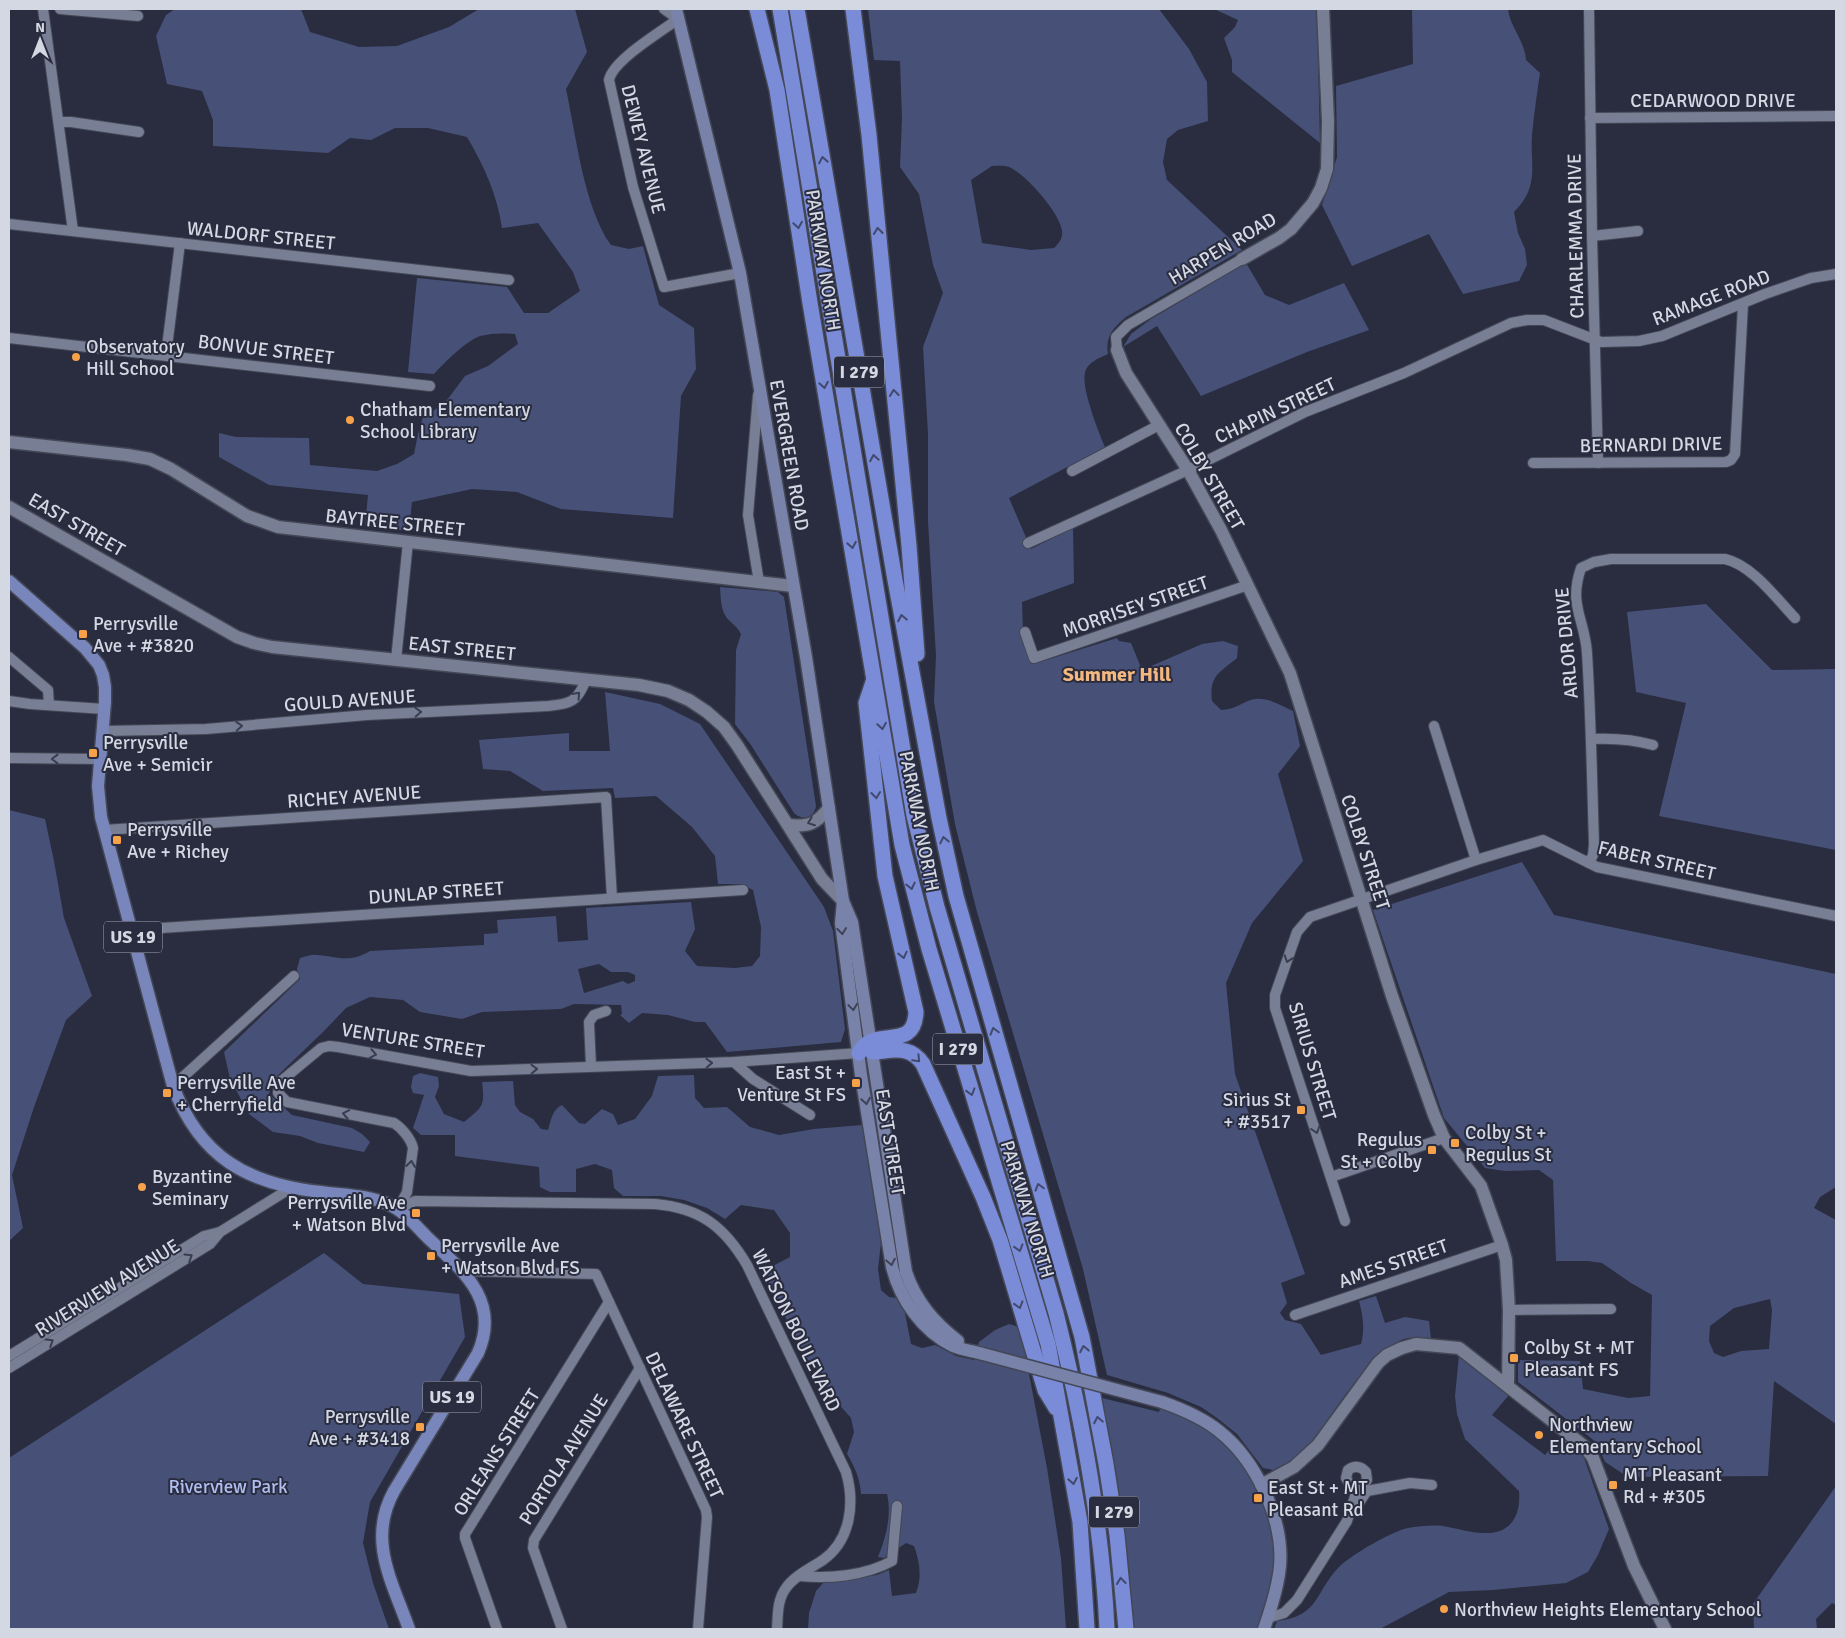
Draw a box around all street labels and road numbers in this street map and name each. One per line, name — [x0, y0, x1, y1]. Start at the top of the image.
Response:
street label: DEWEY AVENUE — [615, 82, 671, 216]
street label: CEDARWOOD DRIVE — [1630, 89, 1796, 113]
street label: CHARLEMMA DRIVE — [1563, 153, 1589, 319]
street label: PARKWAY NORTH — [800, 188, 846, 333]
street label: HARPEN ROAD — [1164, 207, 1281, 291]
street label: WALDORF STREET — [186, 216, 337, 256]
street label: RAMAGE ROAD — [1649, 264, 1774, 331]
street label: BONVUE STREET — [196, 330, 336, 370]
road number: I 279 — [834, 357, 884, 388]
street label: CHAPIN STREET — [1211, 372, 1340, 449]
street label: EVERGREEN ROAD — [764, 378, 814, 533]
street label: COLBY STREET — [1169, 419, 1250, 535]
street label: BERNARDI DRIVE — [1579, 432, 1723, 458]
street label: EAST STREET — [24, 488, 130, 562]
street label: BAYTREE STREET — [324, 504, 466, 542]
street label: MORRISEY STREET — [1059, 570, 1212, 643]
street label: ARLOR DRIVE — [1550, 586, 1584, 699]
street label: EAST STREET — [407, 631, 517, 667]
street label: GOULD AVENUE — [283, 684, 417, 718]
street label: PARKWAY NORTH — [894, 749, 944, 894]
street label: RICHEY AVENUE — [286, 780, 422, 814]
street label: COLBY STREET — [1335, 792, 1395, 914]
street label: FABER STREET — [1596, 836, 1718, 886]
street label: DUNLAP STREET — [367, 876, 505, 910]
road number: US 19 — [104, 922, 162, 952]
street label: SIRIUS STREET — [1283, 999, 1342, 1124]
street label: VENTURE STREET — [340, 1018, 487, 1064]
road number: I 279 — [933, 1034, 983, 1064]
street label: EAST STREET — [870, 1087, 910, 1198]
street label: PARKWAY NORTH — [995, 1138, 1059, 1281]
street label: RIVERVIEW AVENUE — [31, 1234, 184, 1342]
street label: AMES STREET — [1335, 1234, 1452, 1294]
street label: WATSON BOULEVARD — [746, 1245, 846, 1416]
street label: DELAWARE STREET — [640, 1348, 729, 1503]
road number: US 19 — [423, 1381, 481, 1412]
street label: ORLEANS STREET — [448, 1384, 546, 1521]
street label: PORTOLA AVENUE — [514, 1390, 614, 1529]
road number: I 279 — [1089, 1496, 1139, 1528]

